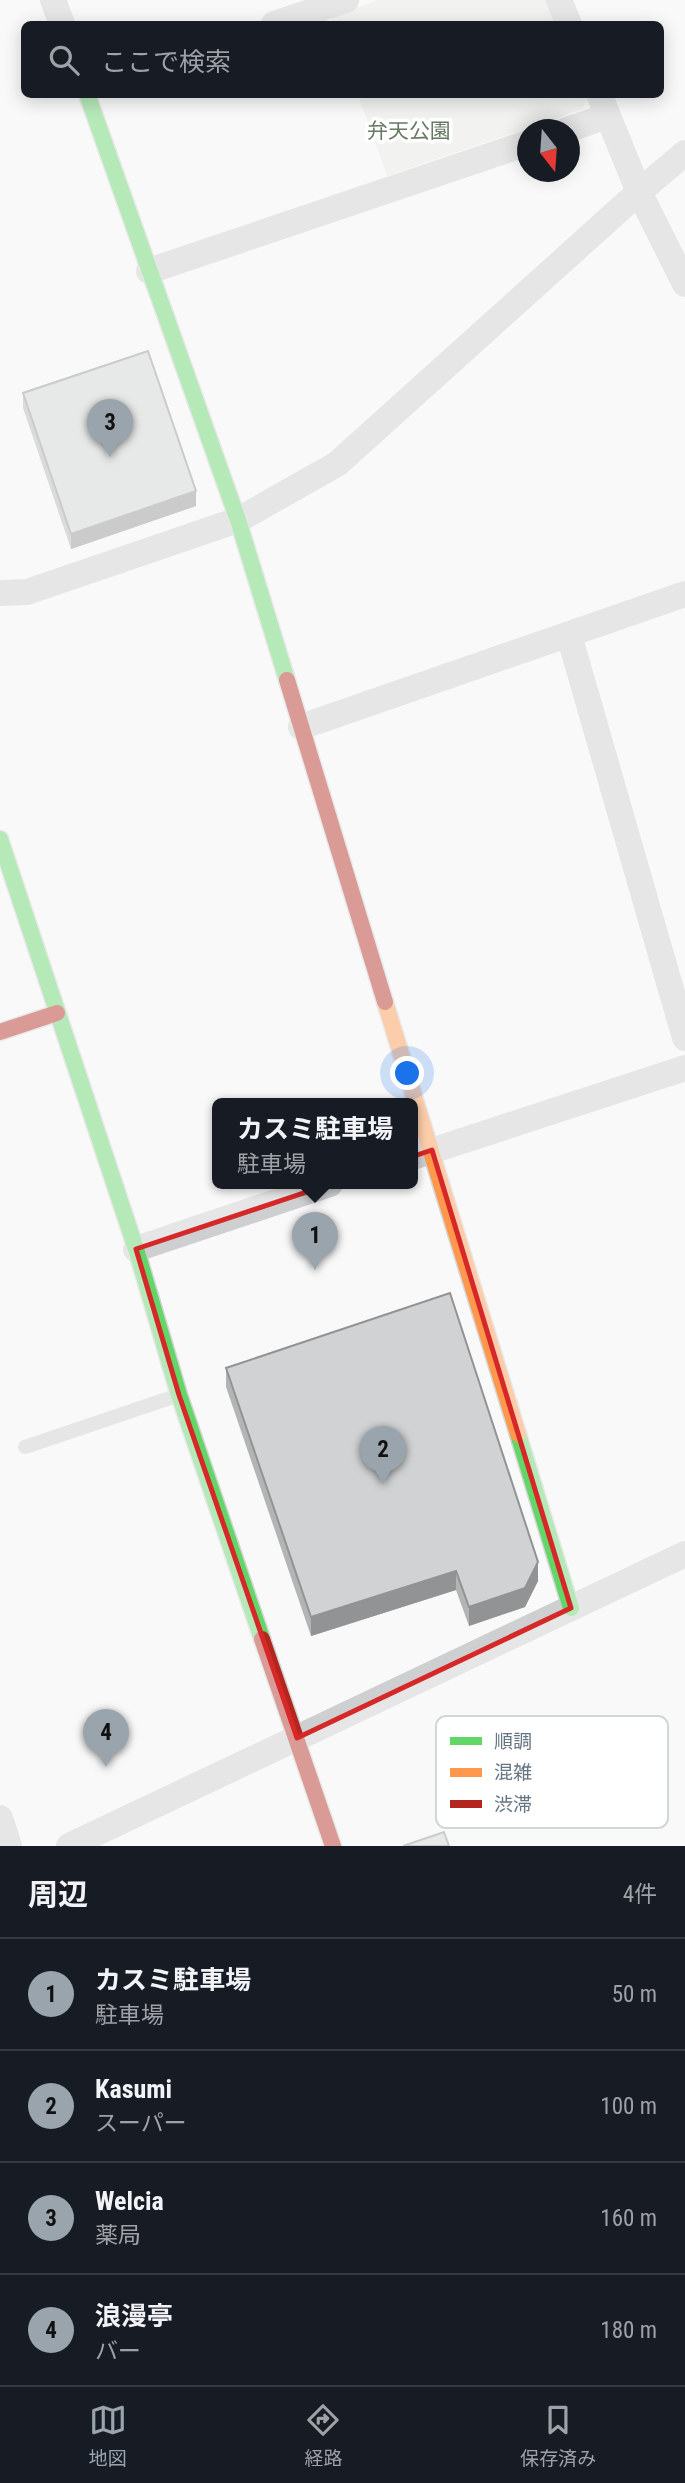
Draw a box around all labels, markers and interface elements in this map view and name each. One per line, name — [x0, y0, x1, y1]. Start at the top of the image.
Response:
search box — [21, 21, 664, 98]
icon: search — [45, 41, 83, 79]
text: ここで検索 — [101, 47, 231, 77]
park label: 弁天公園 — [367, 119, 451, 143]
north arrow — [517, 119, 580, 182]
pin: 3 — [87, 399, 133, 457]
your location — [390, 1056, 424, 1090]
popup — [212, 1098, 418, 1189]
text: カスミ駐車場 — [237, 1114, 393, 1144]
text: 駐車場 — [237, 1151, 306, 1178]
pin: 1 — [292, 1212, 338, 1270]
pin: 2 — [360, 1426, 406, 1484]
pin: 4 — [83, 1709, 129, 1767]
legend — [436, 1716, 668, 1828]
text: 順調 — [494, 1730, 532, 1753]
text: 混雑 — [494, 1761, 532, 1784]
text: 渋滞 — [494, 1793, 532, 1816]
text: 周辺 — [28, 1877, 88, 1912]
text: 4件 — [623, 1881, 657, 1908]
text: カスミ駐車場 — [95, 1965, 251, 1995]
text: 1 — [45, 1981, 57, 2008]
text: 50 m — [612, 1981, 657, 2008]
text: 駐車場 — [95, 2002, 164, 2029]
text: Kasumi — [95, 2074, 172, 2104]
text: 2 — [45, 2093, 57, 2120]
text: 100 m — [600, 2093, 657, 2120]
text: スーパー — [95, 2110, 187, 2137]
text: Welcia — [95, 2186, 164, 2216]
text: 3 — [45, 2205, 57, 2232]
text: 160 m — [600, 2205, 657, 2232]
text: 薬局 — [95, 2222, 141, 2249]
text: 浪漫亭 — [95, 2301, 173, 2331]
text: 4 — [45, 2317, 57, 2344]
text: 180 m — [600, 2317, 657, 2344]
text: バー — [95, 2338, 141, 2365]
tab: 地図 — [89, 2401, 127, 2470]
tab: 経路 — [304, 2401, 342, 2470]
tab: 保存済み — [520, 2401, 596, 2470]

